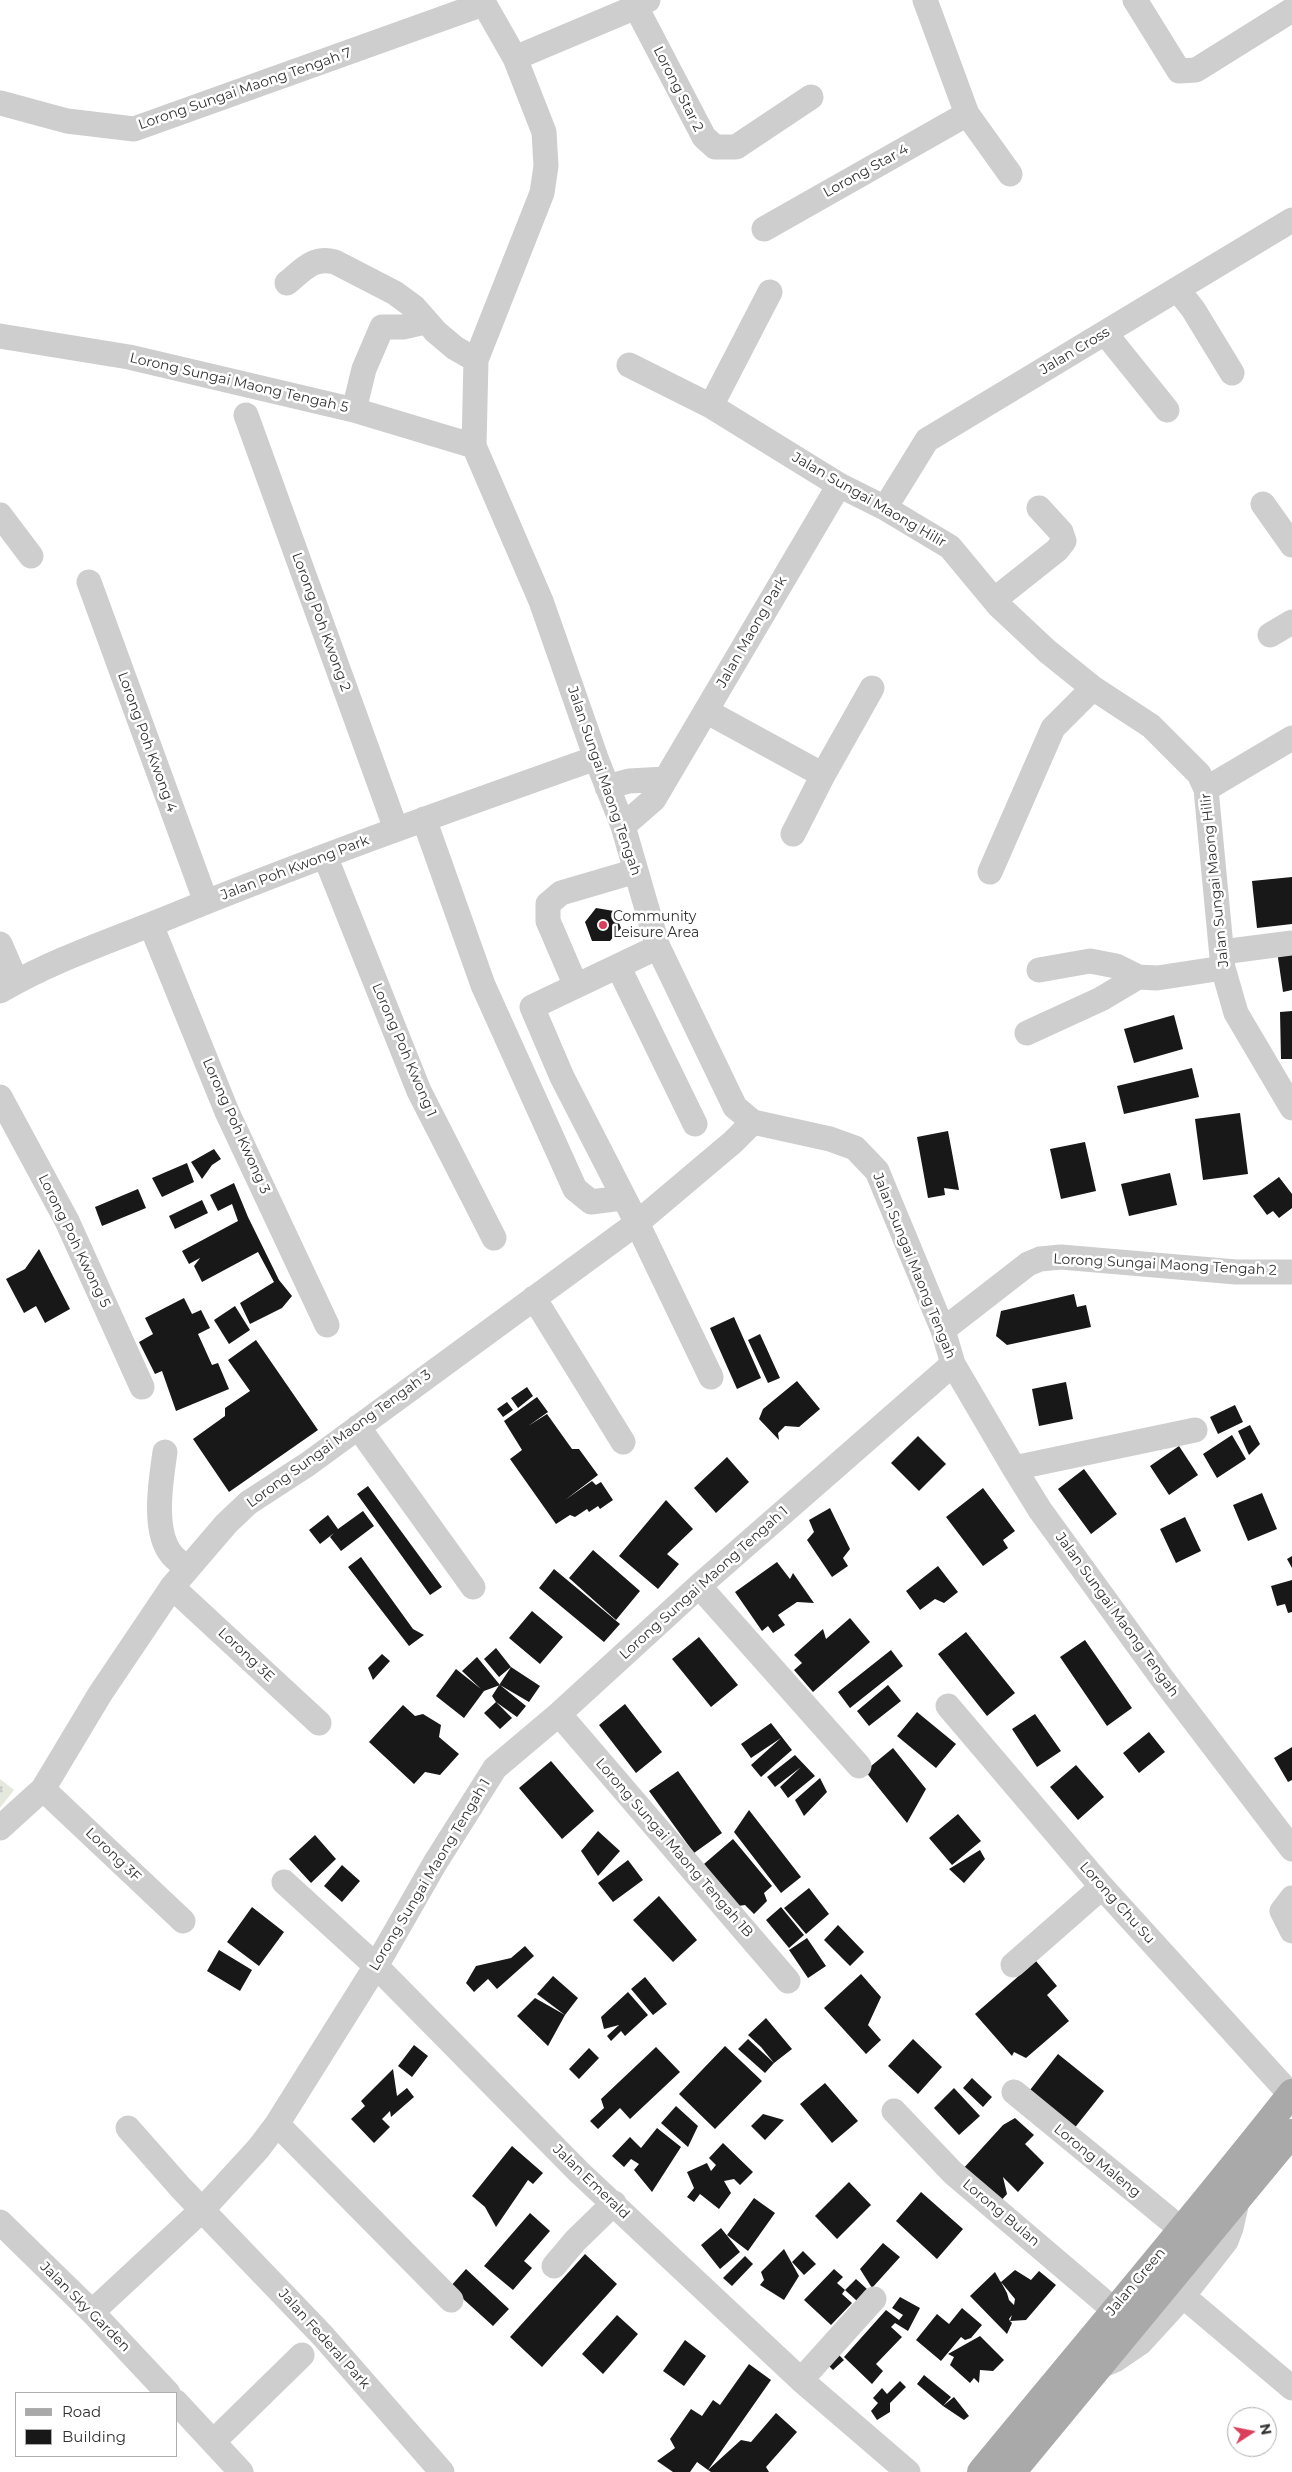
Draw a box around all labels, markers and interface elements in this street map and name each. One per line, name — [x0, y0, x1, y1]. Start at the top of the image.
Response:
street label: Lorong Star 2 — [649, 44, 707, 134]
street label: Lorong Sungai Maong Tengah 7 — [136, 45, 354, 133]
street label: Lorong Star 4 — [821, 141, 911, 201]
street label: Jalan Cross — [1037, 324, 1113, 378]
street label: Lorong Sungai Maong Tengah 5 — [128, 350, 350, 416]
street label: Jalan Sungai Maong Hilir — [789, 449, 949, 551]
street label: Lorong Poh Kwong 2 — [288, 550, 354, 694]
street label: Jalan Maong Park — [713, 573, 791, 691]
street label: Lorong Poh Kwong 4 — [114, 670, 180, 814]
street label: Jalan Sungai Maong Tengah — [564, 684, 644, 878]
street label: Jalan Sungai Maong Hilir — [1198, 792, 1232, 968]
street label: Jalan Poh Kwong Park — [219, 832, 371, 904]
place label: Community Leisure Area — [613, 909, 699, 942]
marker: Community Leisure Area — [597, 919, 609, 931]
street label: Lorong Poh Kwong 1 — [368, 981, 440, 1119]
street label: Lorong Poh Kwong 3 — [199, 1056, 273, 1196]
street label: Lorong Poh Kwong 5 — [34, 1171, 114, 1311]
street label: Jalan Sungai Maong Tengah — [869, 1171, 959, 1361]
street label: Lorong Sungai Maong Tengah 2 — [1053, 1251, 1277, 1279]
street label: Lorong Sungai Maong Tengah 3 — [244, 1366, 434, 1512]
street label: Lorong Sungai Maong Tengah 1 — [616, 1503, 792, 1663]
street label: Jalan Sungai Maong Tengah — [1052, 1530, 1182, 1700]
street label: Lorong 3E — [214, 1625, 278, 1685]
street label: Lorong Sungai Maong Tengah 1B — [592, 1755, 756, 1941]
street label: Lorong Sungai Maong Tengah 1 — [366, 1776, 494, 1974]
street label: Lorong 3F — [82, 1824, 144, 1886]
street label: Lorong Chu Su — [1076, 1859, 1158, 1947]
street label: Lorong Maleng — [1050, 2121, 1144, 2201]
street label: Jalan Emerald — [549, 2141, 633, 2223]
street label: Lorong Bulan — [959, 2176, 1043, 2250]
street label: Jalan Green — [1103, 2245, 1169, 2319]
street label: Jalan Sky Garden — [37, 2259, 133, 2355]
street label: Jalan Federal Park — [275, 2286, 373, 2392]
legend — [15, 2392, 178, 2457]
text: Road — [62, 2402, 101, 2421]
north arrow — [1227, 2407, 1277, 2457]
text: N — [1256, 2422, 1276, 2437]
text: Building — [62, 2427, 126, 2446]

